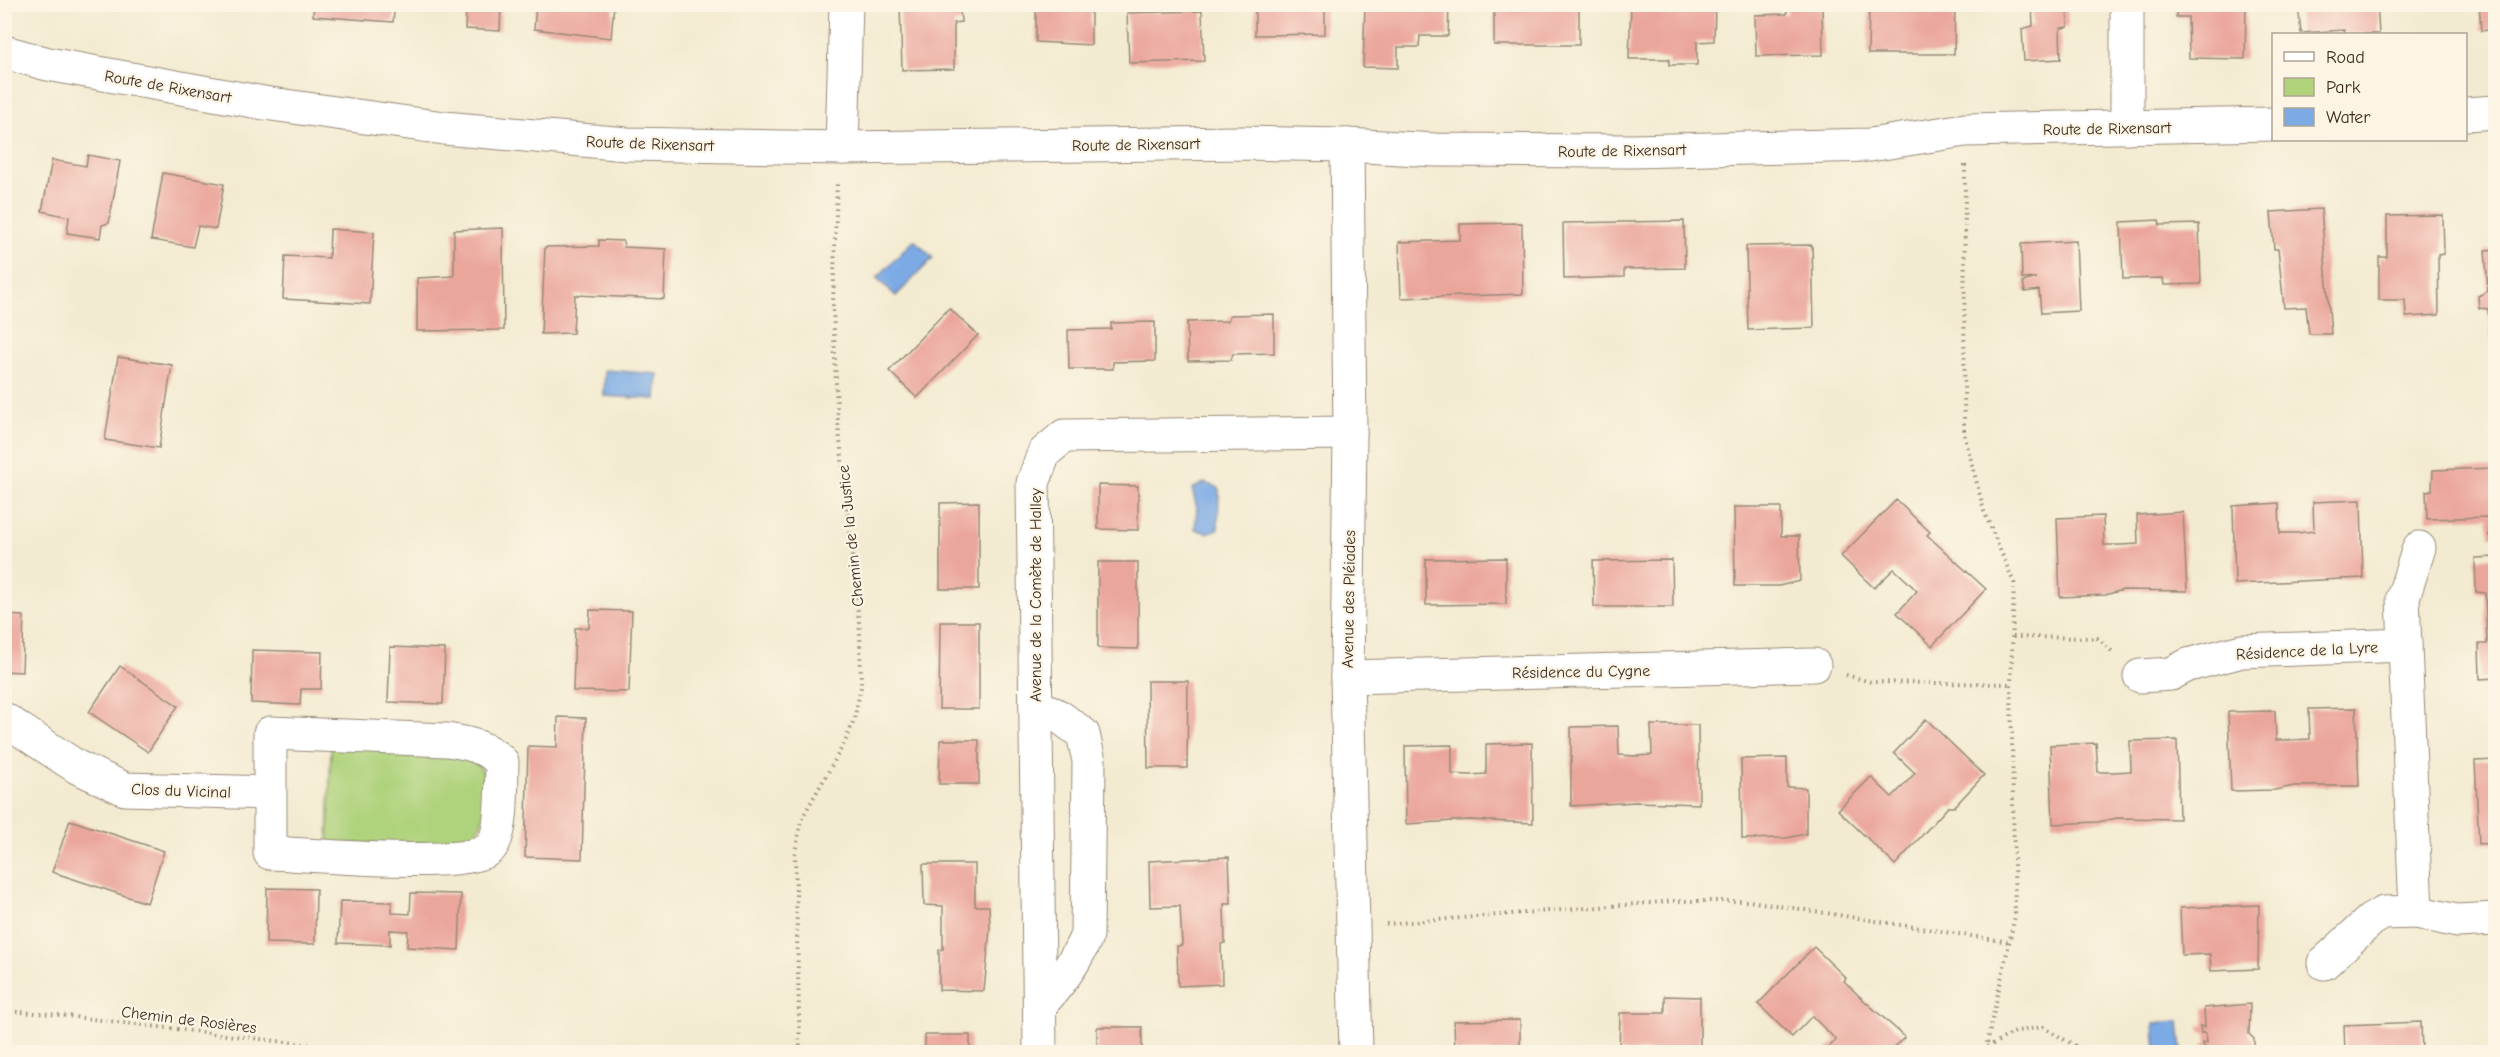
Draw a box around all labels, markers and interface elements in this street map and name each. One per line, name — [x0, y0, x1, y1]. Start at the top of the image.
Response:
legend — [2272, 33, 2467, 141]
text: Road — [2326, 47, 2365, 68]
street label: Route de Rixensart — [103, 67, 233, 107]
text: Park — [2326, 77, 2361, 98]
text: Water — [2326, 107, 2371, 128]
street label: Route de Rixensart — [2043, 119, 2172, 139]
street label: Route de Rixensart — [586, 133, 715, 155]
street label: Route de Rixensart — [1072, 135, 1201, 155]
street label: Route de Rixensart — [1558, 141, 1687, 161]
street label: Chemin de la Justice — [835, 464, 867, 608]
street label: Avenue de la Comète de Halley — [1027, 487, 1045, 702]
street label: Avenue des Pléiades — [1339, 529, 1359, 668]
street label: Résidence de la Lyre — [2236, 638, 2379, 664]
street label: Résidence du Cygne — [1512, 662, 1650, 682]
street label: Clos du Vicinal — [131, 780, 231, 802]
street label: Chemin de Rosières — [120, 1003, 258, 1037]

